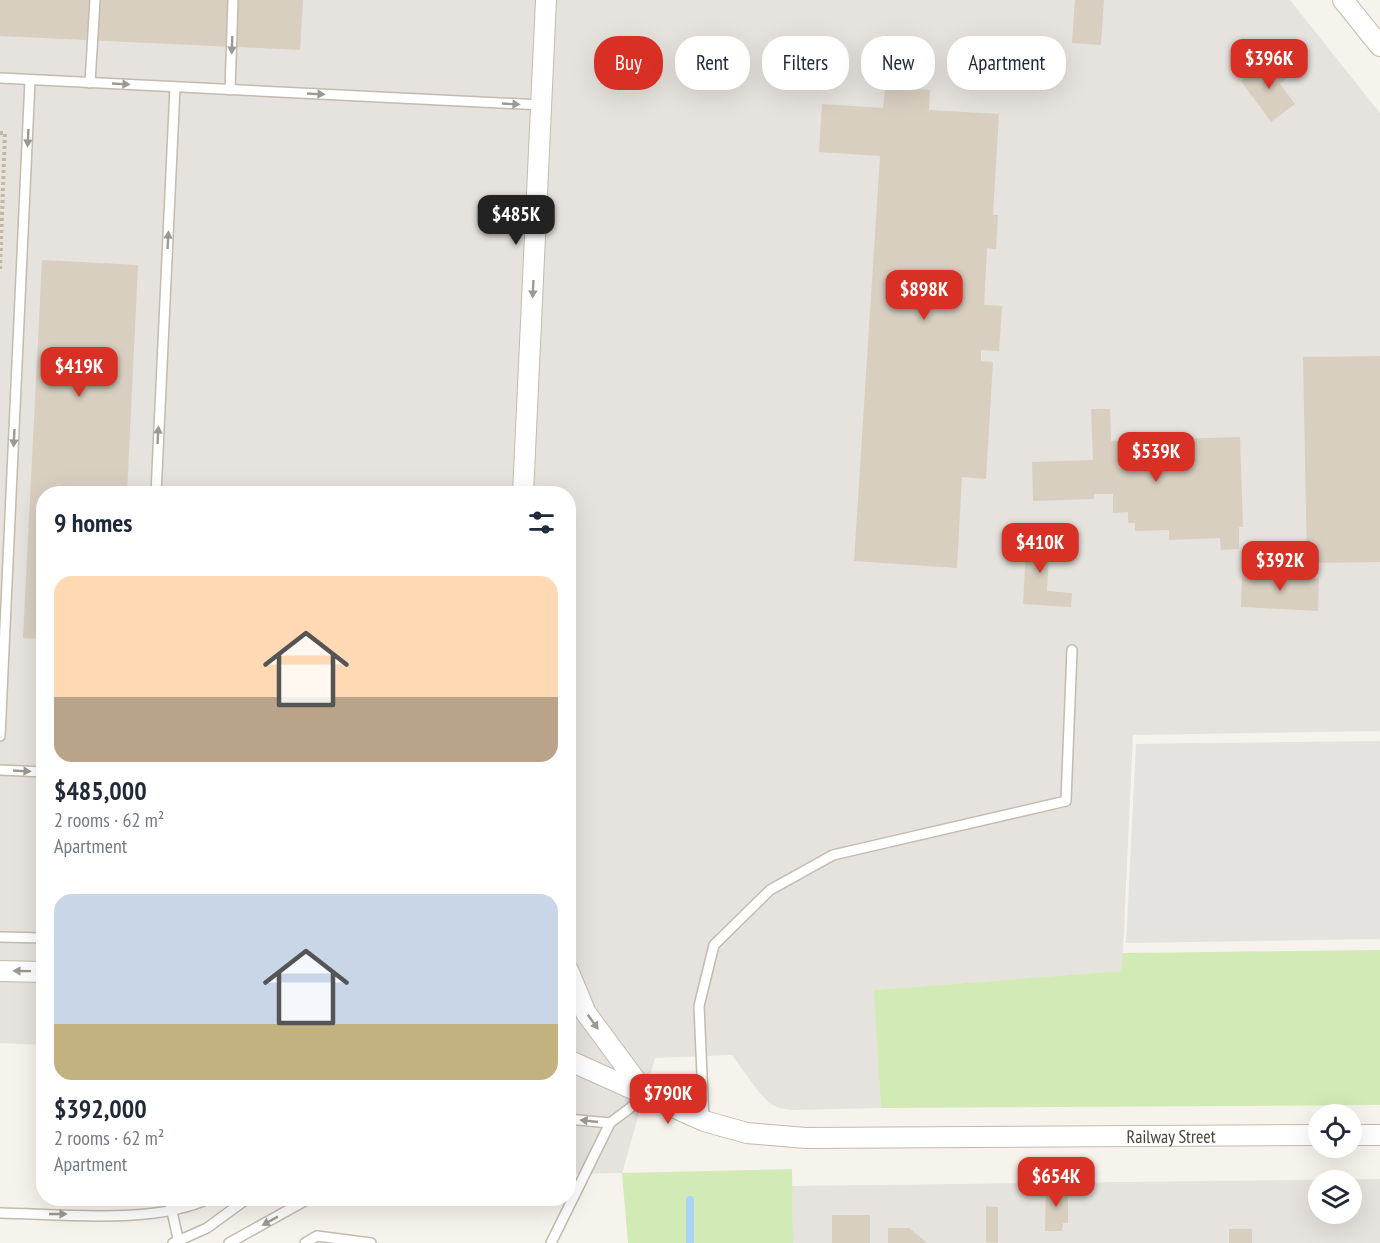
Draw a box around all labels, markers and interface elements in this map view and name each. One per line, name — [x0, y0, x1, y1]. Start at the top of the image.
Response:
one-way arrow — [227, 35, 236, 54]
chip: Buy — [594, 36, 663, 90]
chip: Rent — [675, 36, 750, 90]
chip: Filters — [762, 36, 849, 90]
chip: New — [861, 36, 935, 90]
chip: Apartment — [947, 36, 1066, 90]
pin: $396K — [1227, 39, 1311, 90]
text: $396K — [1245, 45, 1293, 71]
one-way arrow — [112, 80, 131, 89]
one-way arrow — [307, 89, 326, 99]
one-way arrow — [501, 99, 520, 108]
one-way arrow — [23, 129, 32, 148]
pin: $485K — [474, 195, 558, 246]
text: $485K — [492, 201, 540, 227]
one-way arrow — [163, 231, 172, 250]
pin: $898K — [882, 270, 966, 321]
text: $898K — [900, 276, 948, 302]
one-way arrow — [528, 280, 537, 299]
pin: $419K — [37, 347, 121, 398]
text: $419K — [55, 353, 103, 379]
one-way arrow — [154, 426, 163, 445]
one-way arrow — [9, 429, 18, 448]
pin: $539K — [1114, 432, 1198, 483]
text: $539K — [1132, 438, 1180, 464]
text: 9 homes — [54, 506, 132, 539]
icon: filters — [525, 506, 558, 539]
pin: $410K — [998, 523, 1082, 574]
text: $410K — [1016, 529, 1064, 555]
pin: $392K — [1238, 541, 1322, 592]
text: $392K — [1256, 547, 1304, 573]
icon: home — [252, 615, 360, 723]
one-way arrow — [12, 767, 31, 776]
text: $485,000 — [54, 774, 147, 807]
text: 2 rooms · 62 m² — [54, 807, 164, 833]
text: Apartment — [54, 833, 127, 859]
icon: home — [252, 933, 360, 1041]
one-way arrow — [12, 967, 31, 976]
one-way arrow — [587, 1014, 599, 1030]
pin: $790K — [626, 1074, 710, 1125]
text: $790K — [644, 1080, 692, 1106]
text: $392,000 — [54, 1092, 147, 1125]
map controls — [1308, 1104, 1362, 1224]
button: locate — [1308, 1104, 1362, 1158]
one-way arrow — [580, 1116, 599, 1126]
street label: Railway Street — [1126, 1124, 1216, 1148]
text: 2 rooms · 62 m² — [54, 1125, 164, 1151]
text: Apartment — [54, 1151, 127, 1177]
pin: $654K — [1014, 1157, 1098, 1208]
text: $654K — [1032, 1163, 1080, 1189]
button: layers — [1308, 1170, 1362, 1224]
one-way arrow — [49, 1209, 68, 1219]
one-way arrow — [261, 1216, 278, 1226]

